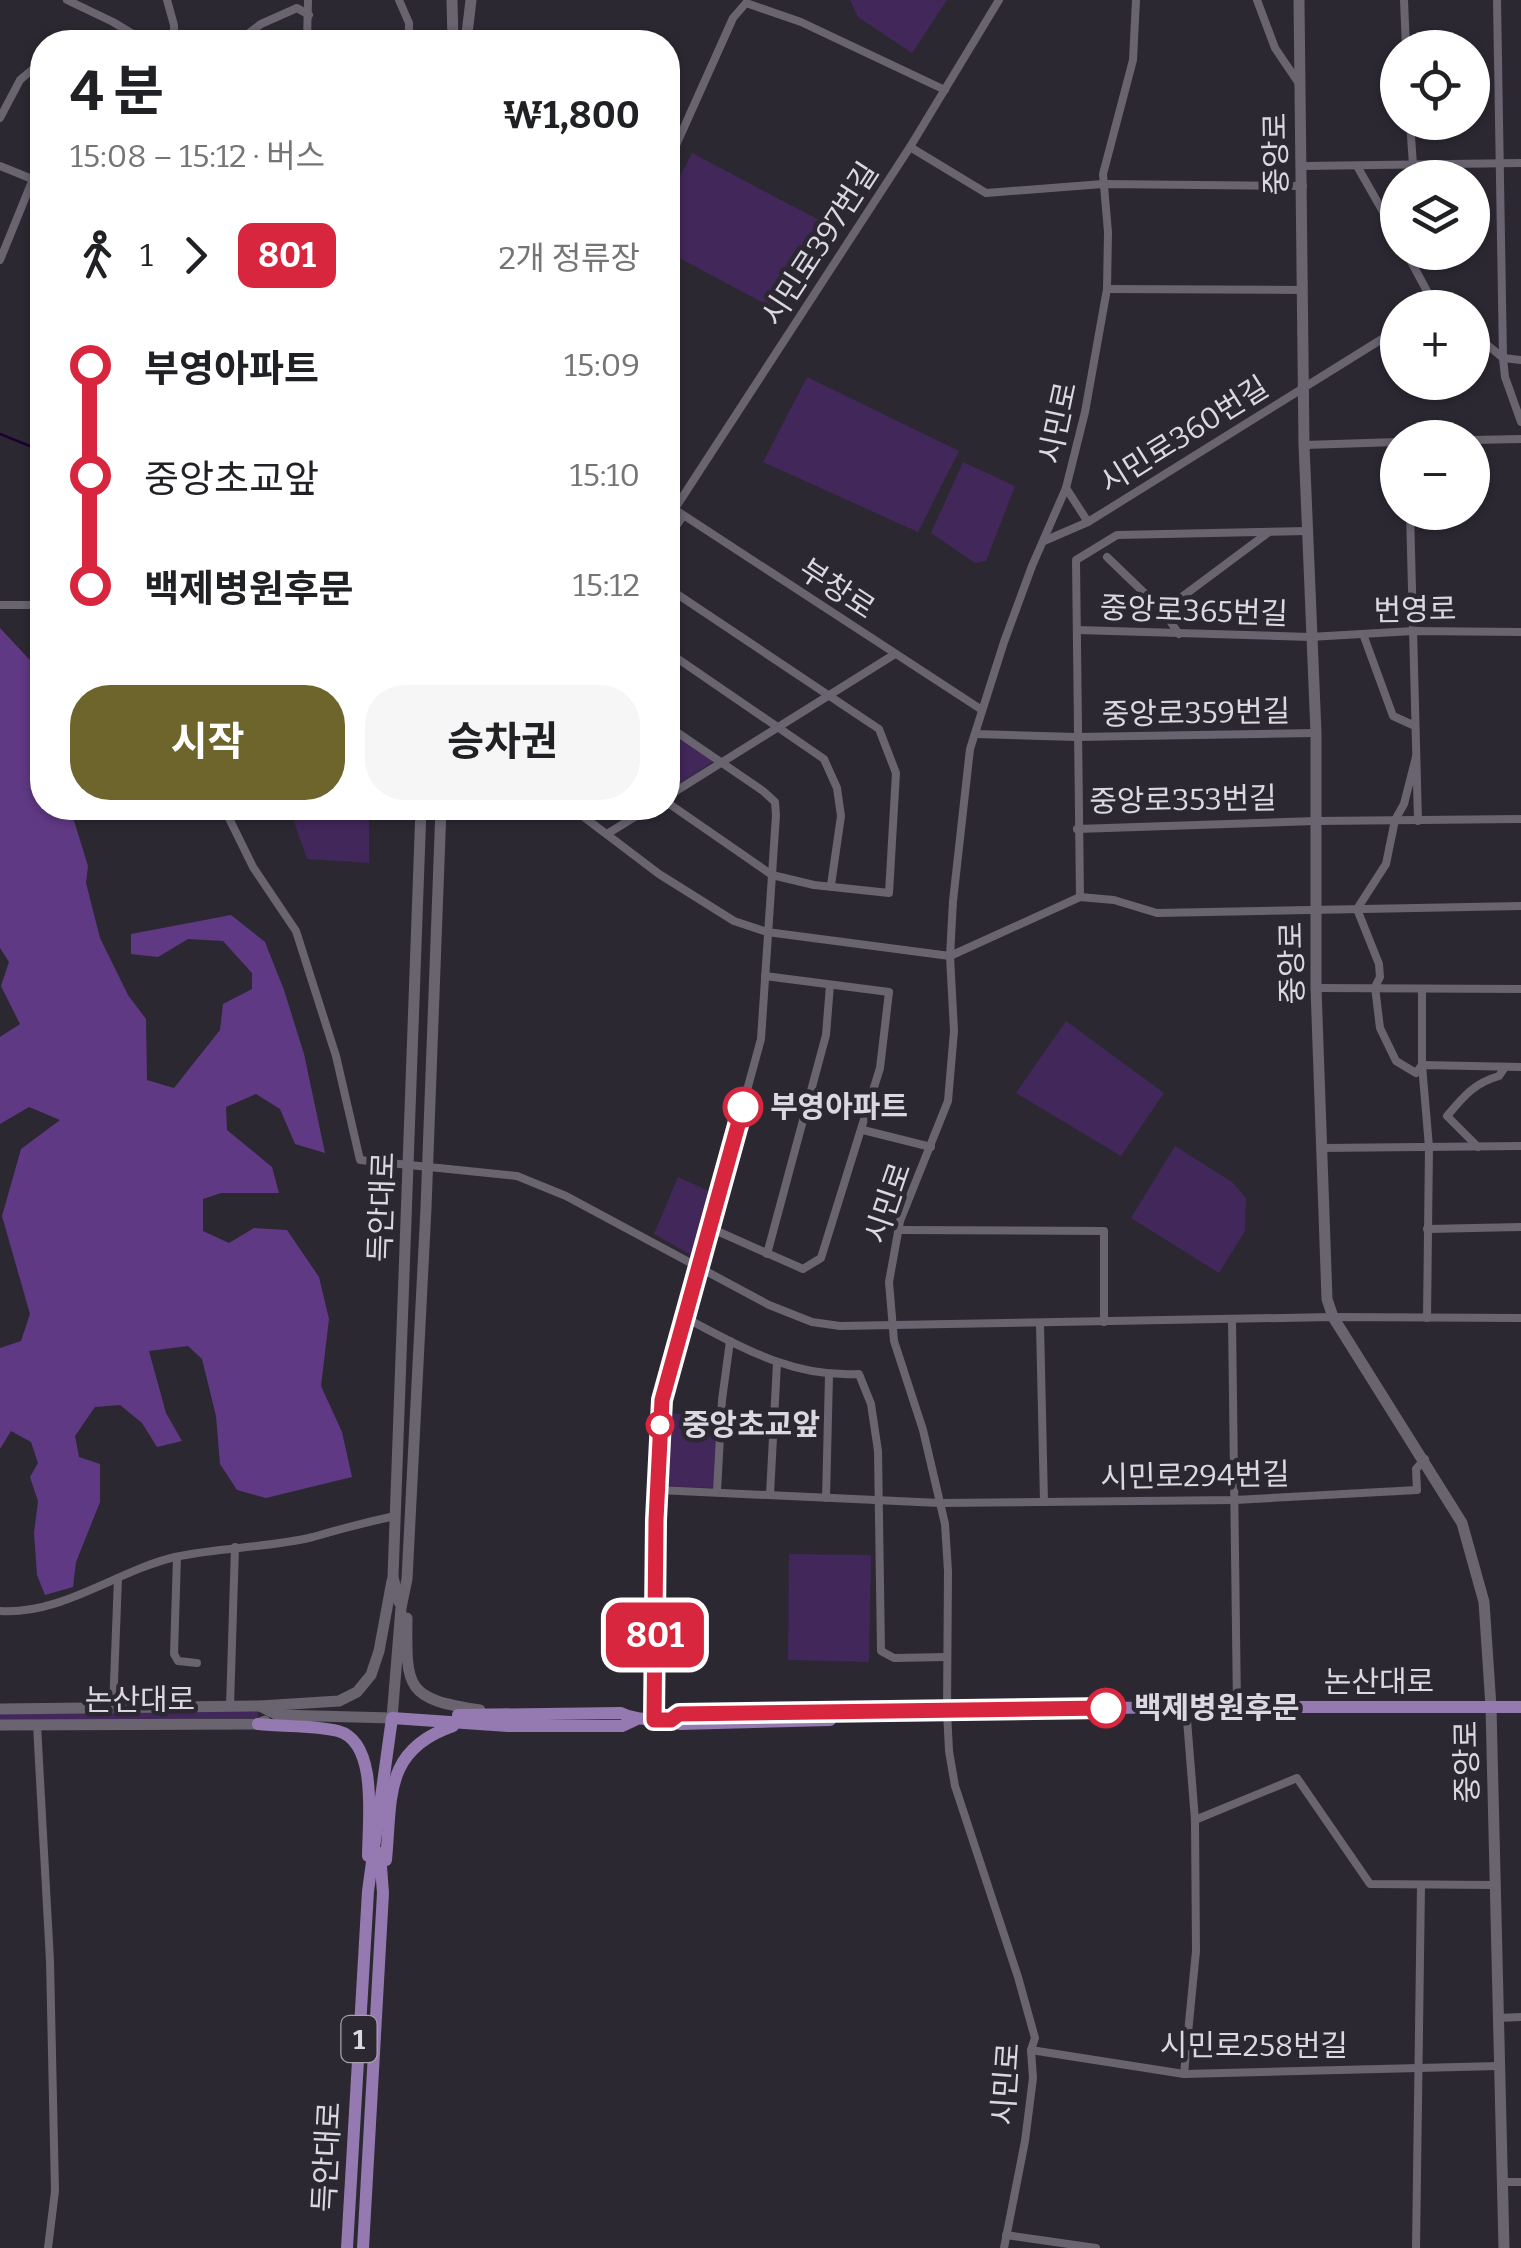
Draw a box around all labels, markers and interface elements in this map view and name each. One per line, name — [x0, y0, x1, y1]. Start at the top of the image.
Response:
map controls — [1380, 30, 1490, 530]
button: locate — [1380, 30, 1490, 140]
text: 4 분 — [70, 59, 164, 125]
text: ₩1,800 — [503, 92, 640, 138]
street label: 중앙로 — [1257, 112, 1295, 196]
text: 15:08 – 15:12 · 버스 — [70, 137, 325, 175]
street label: 시민로397번길 — [754, 156, 886, 332]
button: layers — [1380, 160, 1490, 270]
icon: walk — [70, 228, 125, 283]
icon: forward — [168, 228, 223, 283]
text: 801 — [258, 234, 316, 276]
text: 1 — [140, 236, 153, 274]
text: 2개 정류장 — [498, 239, 640, 277]
button: + — [1380, 290, 1490, 400]
text: 부영아파트 — [144, 346, 319, 392]
text: 15:09 — [564, 346, 640, 384]
street label: 시민로360번길 — [1093, 369, 1275, 501]
street label: 시민로 — [1032, 379, 1084, 467]
button: − — [1380, 420, 1490, 530]
text: 중앙초교앞 — [144, 456, 319, 502]
text: 15:10 — [570, 456, 640, 494]
street label: 부창로 — [792, 551, 882, 627]
text: 백제병원후문 — [144, 566, 354, 612]
text: 15:12 — [573, 566, 640, 604]
street label: 중앙로365번길 — [1099, 590, 1289, 632]
street label: 번영로 — [1373, 591, 1457, 629]
button: 시작 — [70, 685, 345, 800]
button: 승차권 — [365, 685, 640, 800]
street label: 중앙로359번길 — [1101, 693, 1291, 733]
street label: 중앙로353번길 — [1089, 780, 1277, 820]
street label: 중앙로 — [1273, 921, 1311, 1005]
marker: 부영아파트 — [724, 1088, 762, 1126]
place label: 부영아파트 — [770, 1089, 908, 1125]
street label: 득안대로 — [362, 1151, 402, 1263]
street label: 시민로 — [858, 1158, 918, 1248]
place label: 중앙초교앞 — [682, 1407, 820, 1443]
marker: 중앙초교앞 — [647, 1412, 673, 1438]
street label: 시민로294번길 — [1100, 1456, 1290, 1496]
line badge: 801 — [598, 1602, 712, 1668]
text: 801 — [626, 1614, 684, 1656]
street label: 논산대로 — [1324, 1664, 1434, 1700]
street label: 논산대로 — [85, 1682, 195, 1718]
marker: 백제병원후문 — [1087, 1689, 1125, 1727]
place label: 백제병원후문 — [1134, 1690, 1300, 1726]
street label: 중앙로 — [1448, 1720, 1486, 1804]
road number: 1 — [342, 2016, 376, 2062]
street label: 시민로258번길 — [1160, 2028, 1348, 2064]
street label: 시민로 — [985, 2041, 1027, 2127]
street label: 득안대로 — [306, 2101, 348, 2213]

